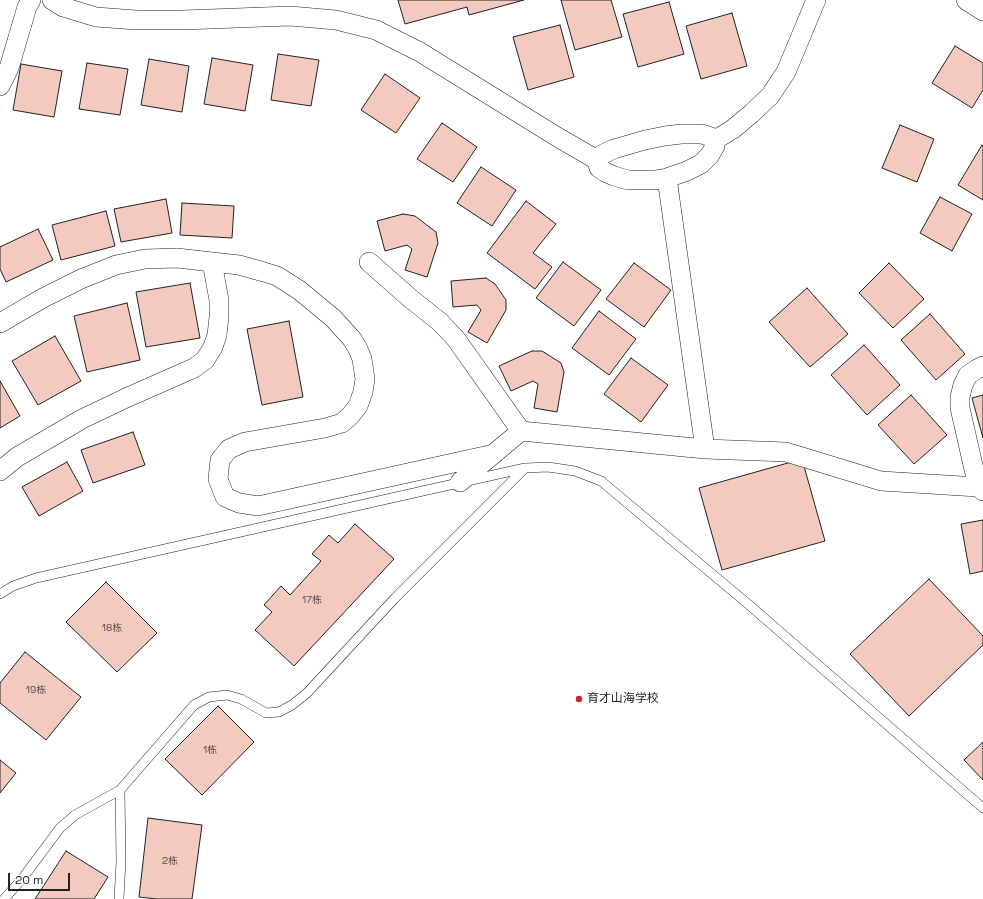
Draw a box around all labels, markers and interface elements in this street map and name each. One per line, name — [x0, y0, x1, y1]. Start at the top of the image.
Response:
house number: 17栋 — [302, 594, 322, 606]
house number: 18栋 — [102, 622, 122, 634]
house number: 19栋 — [26, 684, 46, 696]
place label: 育才山海学校 — [587, 692, 659, 706]
marker: 育才山海学校 — [574, 694, 584, 704]
house number: 1栋 — [203, 744, 217, 756]
house number: 2栋 — [162, 855, 178, 867]
scale bar — [10, 865, 72, 891]
text: 20 m — [15, 872, 43, 888]

